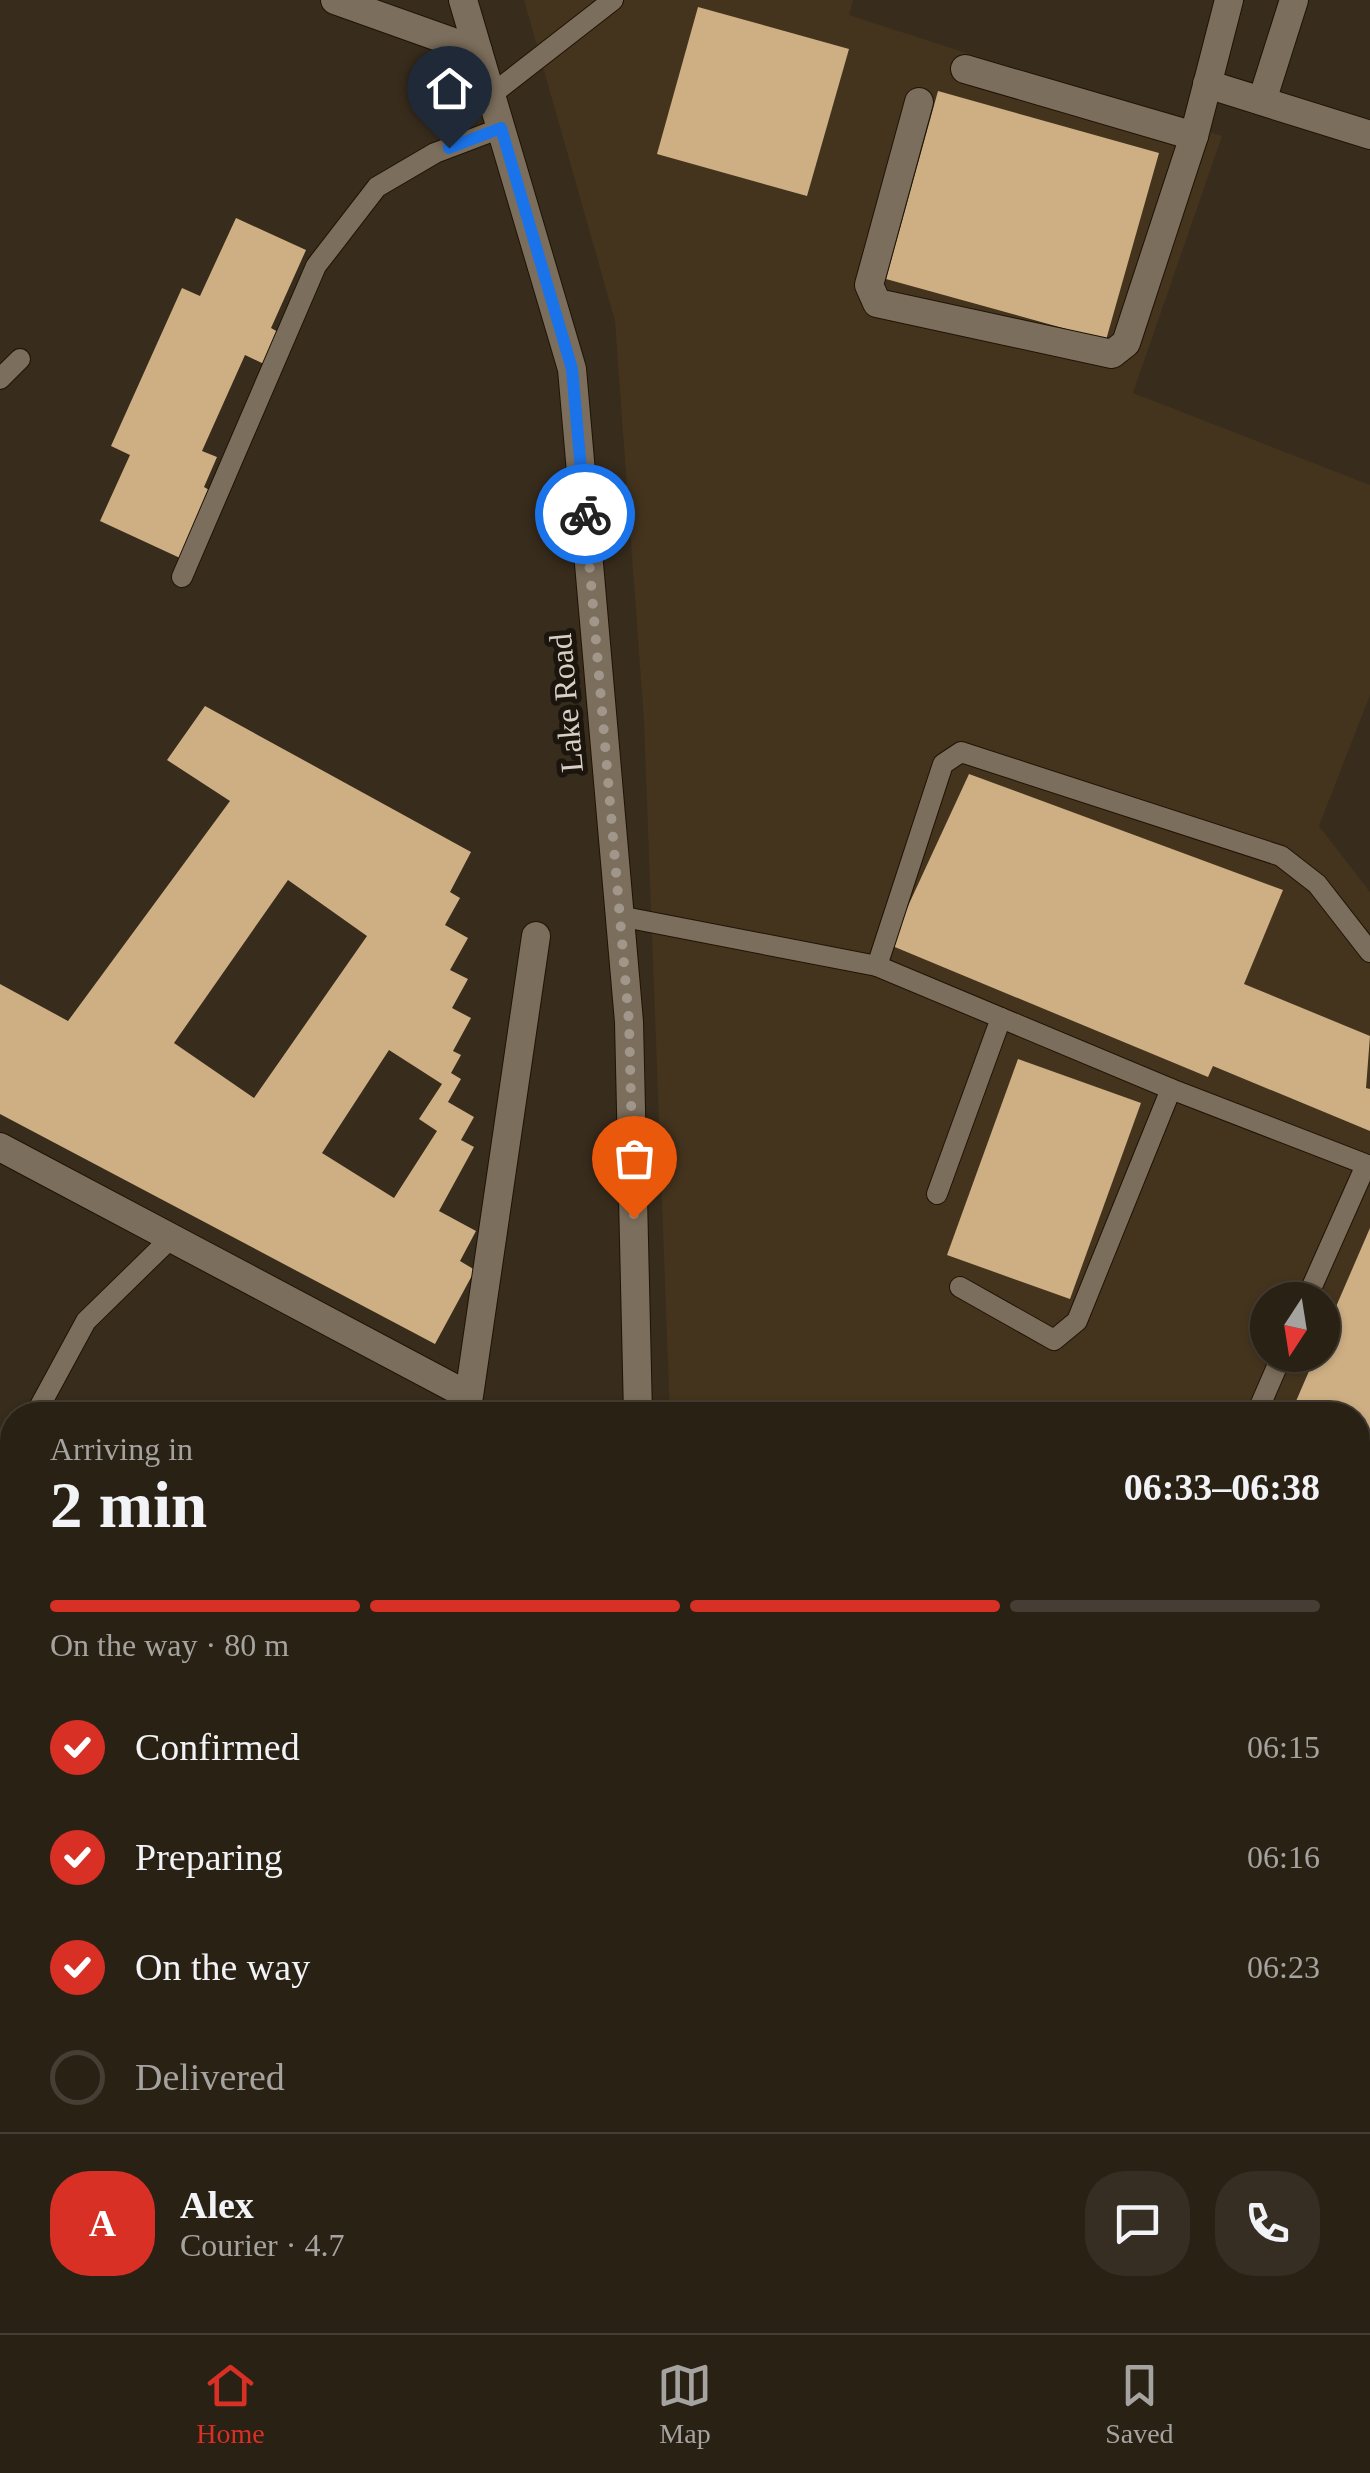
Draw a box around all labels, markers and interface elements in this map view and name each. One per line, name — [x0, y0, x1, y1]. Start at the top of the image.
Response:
pin — [407, 46, 492, 149]
icon: home — [422, 61, 477, 116]
courier — [535, 464, 635, 564]
icon: bike — [558, 487, 613, 542]
street label: Lake Road — [542, 632, 590, 774]
pin — [592, 1116, 677, 1219]
icon: bag — [607, 1131, 662, 1186]
north arrow — [1250, 1282, 1340, 1372]
map controls — [1250, 1282, 1340, 1372]
text: Arriving in — [50, 1431, 193, 1467]
text: 06:33–06:38 — [1124, 1466, 1320, 1508]
text: 2 min — [50, 1469, 207, 1541]
text: On the way · 80 m — [50, 1627, 289, 1663]
icon: check — [50, 1720, 105, 1775]
text: Confirmed — [135, 1726, 300, 1768]
text: 06:15 — [1247, 1729, 1320, 1765]
icon: check — [50, 1830, 105, 1885]
text: Preparing — [135, 1836, 283, 1878]
text: 06:16 — [1247, 1839, 1320, 1875]
icon: check — [50, 1940, 105, 1995]
text: On the way — [135, 1946, 310, 1988]
text: 06:23 — [1247, 1949, 1320, 1985]
text: Delivered — [135, 2056, 285, 2098]
button: chat — [1085, 2171, 1190, 2276]
button: phone — [1215, 2171, 1320, 2276]
text: Alex — [180, 2184, 254, 2226]
text: A — [89, 2202, 116, 2244]
text: Courier · 4.7 — [180, 2227, 344, 2263]
tab: Home — [196, 2358, 265, 2450]
tab: Map — [657, 2358, 712, 2450]
tab: Saved — [1105, 2358, 1174, 2450]

